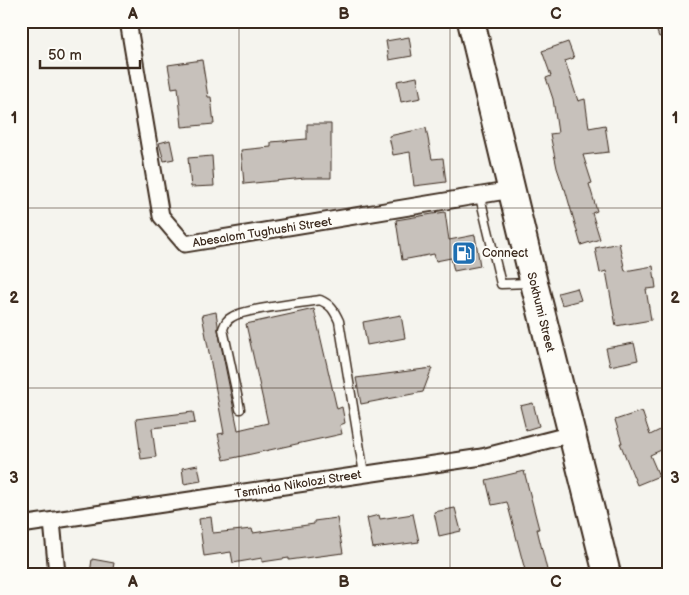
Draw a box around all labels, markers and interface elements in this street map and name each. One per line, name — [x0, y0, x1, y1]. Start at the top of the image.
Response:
text: A — [127, 5, 138, 24]
text: B — [338, 5, 350, 24]
text: C — [550, 5, 562, 24]
scale bar — [40, 38, 140, 70]
text: 50 m — [48, 46, 82, 65]
text: 1 — [11, 109, 17, 128]
text: 1 — [672, 109, 678, 128]
street label: Abesalom Tughushi Street — [191, 214, 333, 251]
fuel station icon: Connect — [451, 240, 477, 266]
place label: Connect — [482, 246, 528, 261]
street label: Sokhumi Street — [523, 271, 558, 354]
text: 2 — [9, 289, 19, 308]
text: 2 — [670, 289, 680, 308]
street label: Tsminda Nikolozi Street — [234, 467, 363, 502]
text: 3 — [9, 469, 19, 488]
text: 3 — [670, 469, 680, 488]
text: A — [127, 573, 138, 592]
text: B — [338, 573, 350, 592]
text: C — [550, 573, 562, 592]

